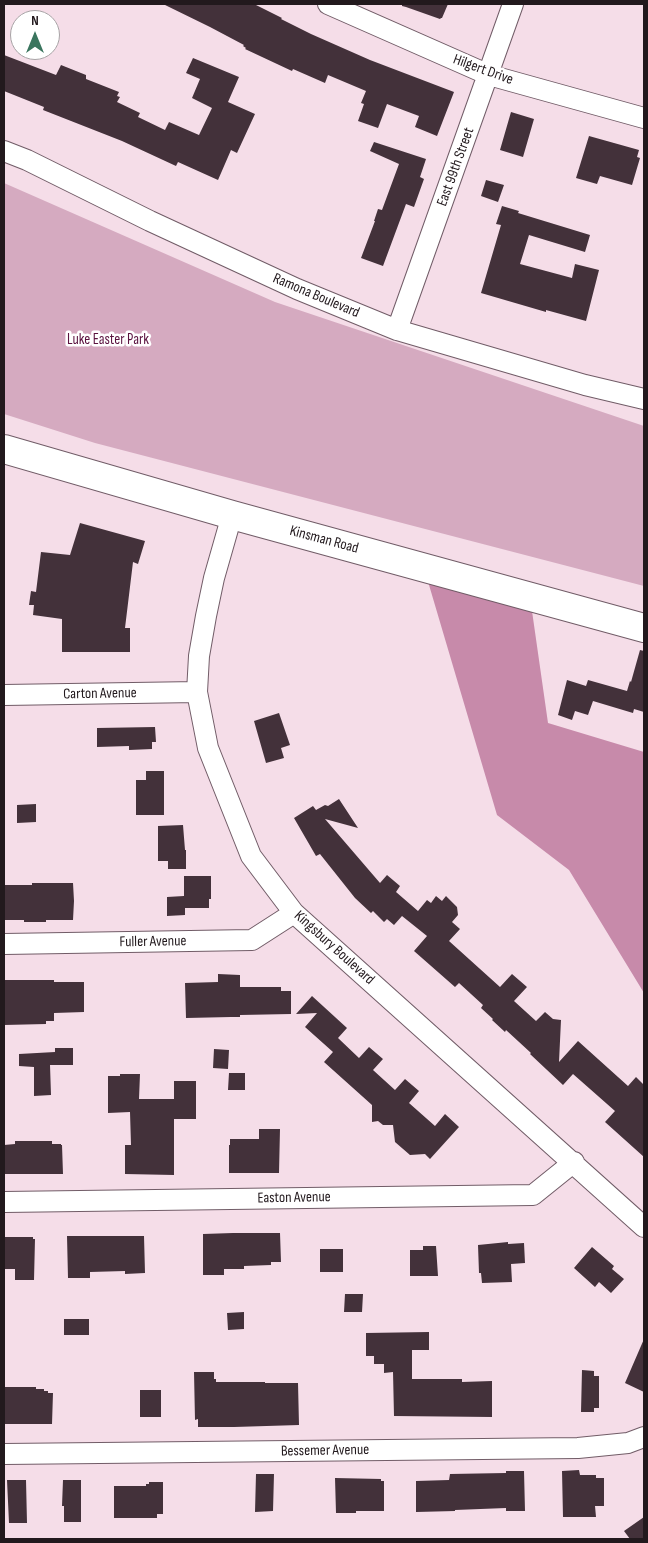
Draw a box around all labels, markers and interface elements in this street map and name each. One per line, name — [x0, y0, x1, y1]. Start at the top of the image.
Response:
north arrow — [10, 10, 60, 60]
text: N — [31, 12, 39, 29]
street label: Hilgert Drive — [450, 51, 516, 89]
street label: East 99th Street — [433, 125, 479, 209]
street label: Ramona Boulevard — [270, 270, 362, 322]
park label: Luke Easter Park — [67, 331, 149, 349]
street label: Kinsman Road — [288, 522, 360, 558]
street label: Carton Avenue — [63, 684, 137, 704]
street label: Kingsbury Boulevard — [290, 907, 378, 989]
street label: Fuller Avenue — [119, 932, 187, 952]
street label: Easton Avenue — [257, 1188, 331, 1208]
street label: Bessemer Avenue — [281, 1441, 369, 1461]

